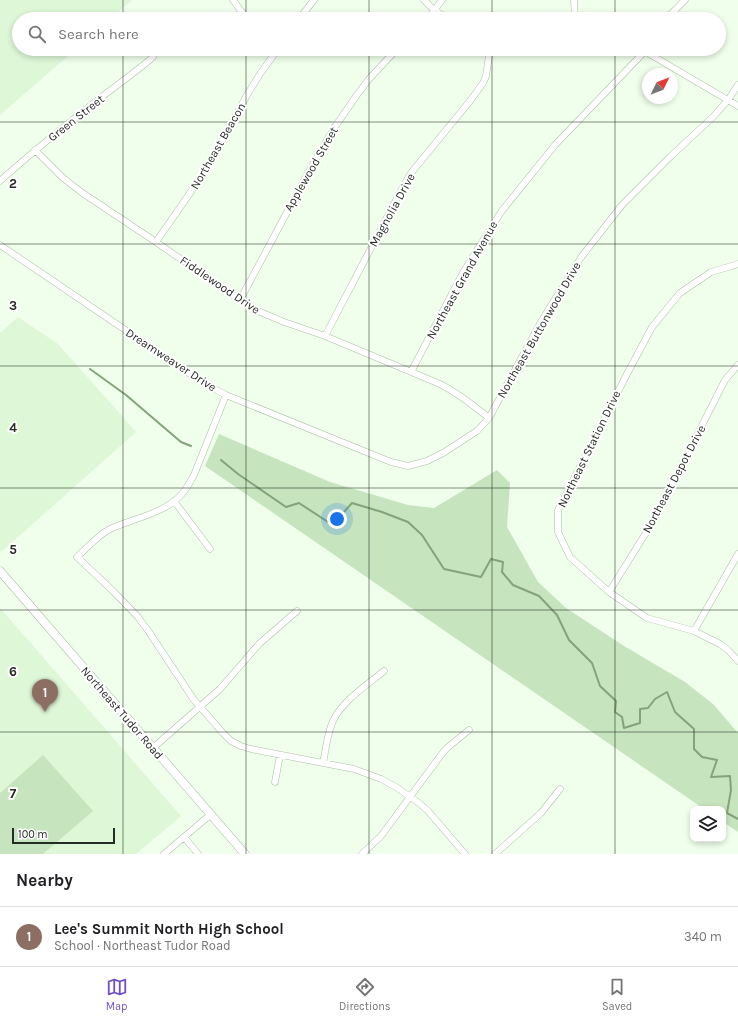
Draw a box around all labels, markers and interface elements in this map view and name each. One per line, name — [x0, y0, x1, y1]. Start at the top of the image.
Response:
search box — [12, 12, 726, 56]
icon: search — [26, 23, 48, 45]
text: Search here — [58, 25, 139, 43]
north arrow — [642, 68, 678, 104]
street label: Green Street — [45, 91, 107, 144]
street label: Northeast Beacon — [188, 100, 248, 192]
street label: Applewood Street — [281, 124, 341, 214]
street label: Magnolia Drive — [366, 171, 418, 249]
text: 2 — [9, 176, 17, 191]
street label: Northeast Grand Avenue — [424, 219, 500, 341]
street label: Fiddlewood Drive — [177, 253, 263, 317]
street label: Northeast Buttonwood Drive — [494, 260, 584, 400]
text: 3 — [9, 298, 17, 313]
street label: Dreamweaver Drive — [123, 326, 219, 394]
street label: Northeast Station Drive — [555, 388, 623, 510]
text: 4 — [9, 420, 17, 435]
street label: Northeast Depot Drive — [640, 423, 708, 535]
your location — [327, 509, 347, 529]
text: 5 — [9, 542, 17, 557]
text: 6 — [9, 664, 17, 679]
street label: Northeast Tudor Road — [78, 664, 166, 762]
pin: 1 — [32, 679, 58, 712]
text: 7 — [10, 786, 17, 801]
map controls — [690, 806, 726, 842]
button: layers — [690, 806, 726, 842]
scale bar — [12, 826, 115, 845]
text: 100 m — [18, 828, 48, 841]
text: Nearby — [16, 870, 73, 890]
text: Lee's Summit North High School — [54, 920, 284, 938]
text: 1 — [27, 929, 31, 944]
text: 340 m — [684, 929, 722, 944]
text: School · Northeast Tudor Road — [54, 938, 231, 953]
tab: Map — [106, 976, 128, 1013]
tab: Directions — [339, 976, 391, 1013]
tab: Saved — [602, 976, 632, 1013]

